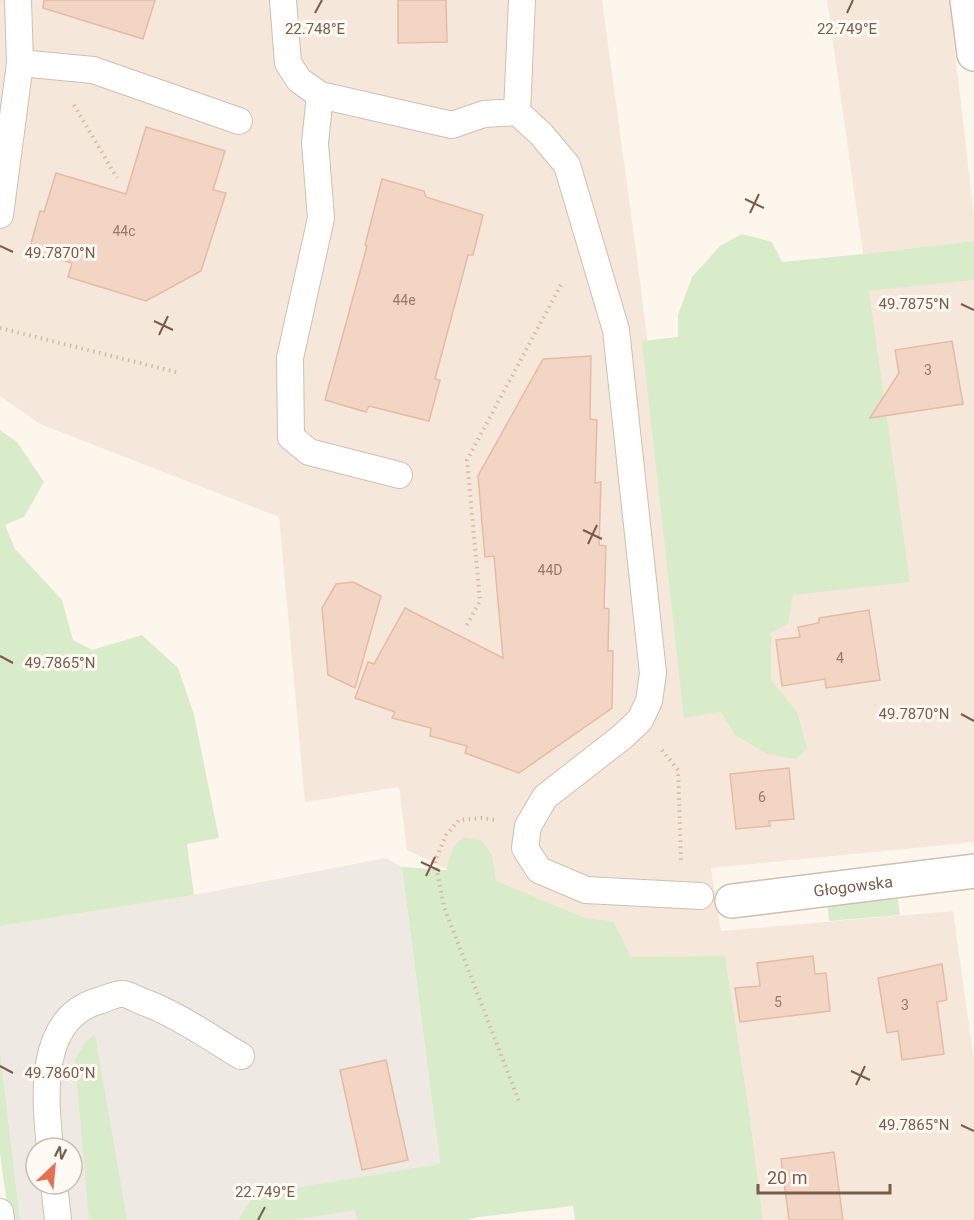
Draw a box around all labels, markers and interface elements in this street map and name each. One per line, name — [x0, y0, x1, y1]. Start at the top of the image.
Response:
text: 22.748°E — [285, 20, 346, 38]
text: 22.749°E — [817, 20, 878, 38]
house number: 44c — [112, 223, 136, 239]
text: 49.7870°N — [25, 244, 95, 262]
house number: 44e — [392, 292, 416, 308]
text: 49.7875°N — [879, 295, 949, 313]
house number: 3 — [924, 362, 932, 378]
house number: 44D — [538, 562, 562, 578]
house number: 4 — [836, 650, 844, 666]
text: 49.7865°N — [25, 654, 95, 672]
text: 49.7870°N — [879, 705, 949, 723]
house number: 6 — [758, 789, 766, 805]
street label: Głogowska — [812, 872, 894, 901]
house number: 5 — [774, 994, 782, 1010]
house number: 3 — [901, 997, 909, 1013]
text: 49.7860°N — [25, 1064, 95, 1082]
text: 49.7865°N — [879, 1116, 949, 1134]
north arrow — [24, 1136, 84, 1196]
text: N — [51, 1142, 70, 1164]
scale bar — [758, 1157, 890, 1195]
text: 20 m — [767, 1167, 807, 1188]
text: 22.749°E — [235, 1183, 296, 1201]

